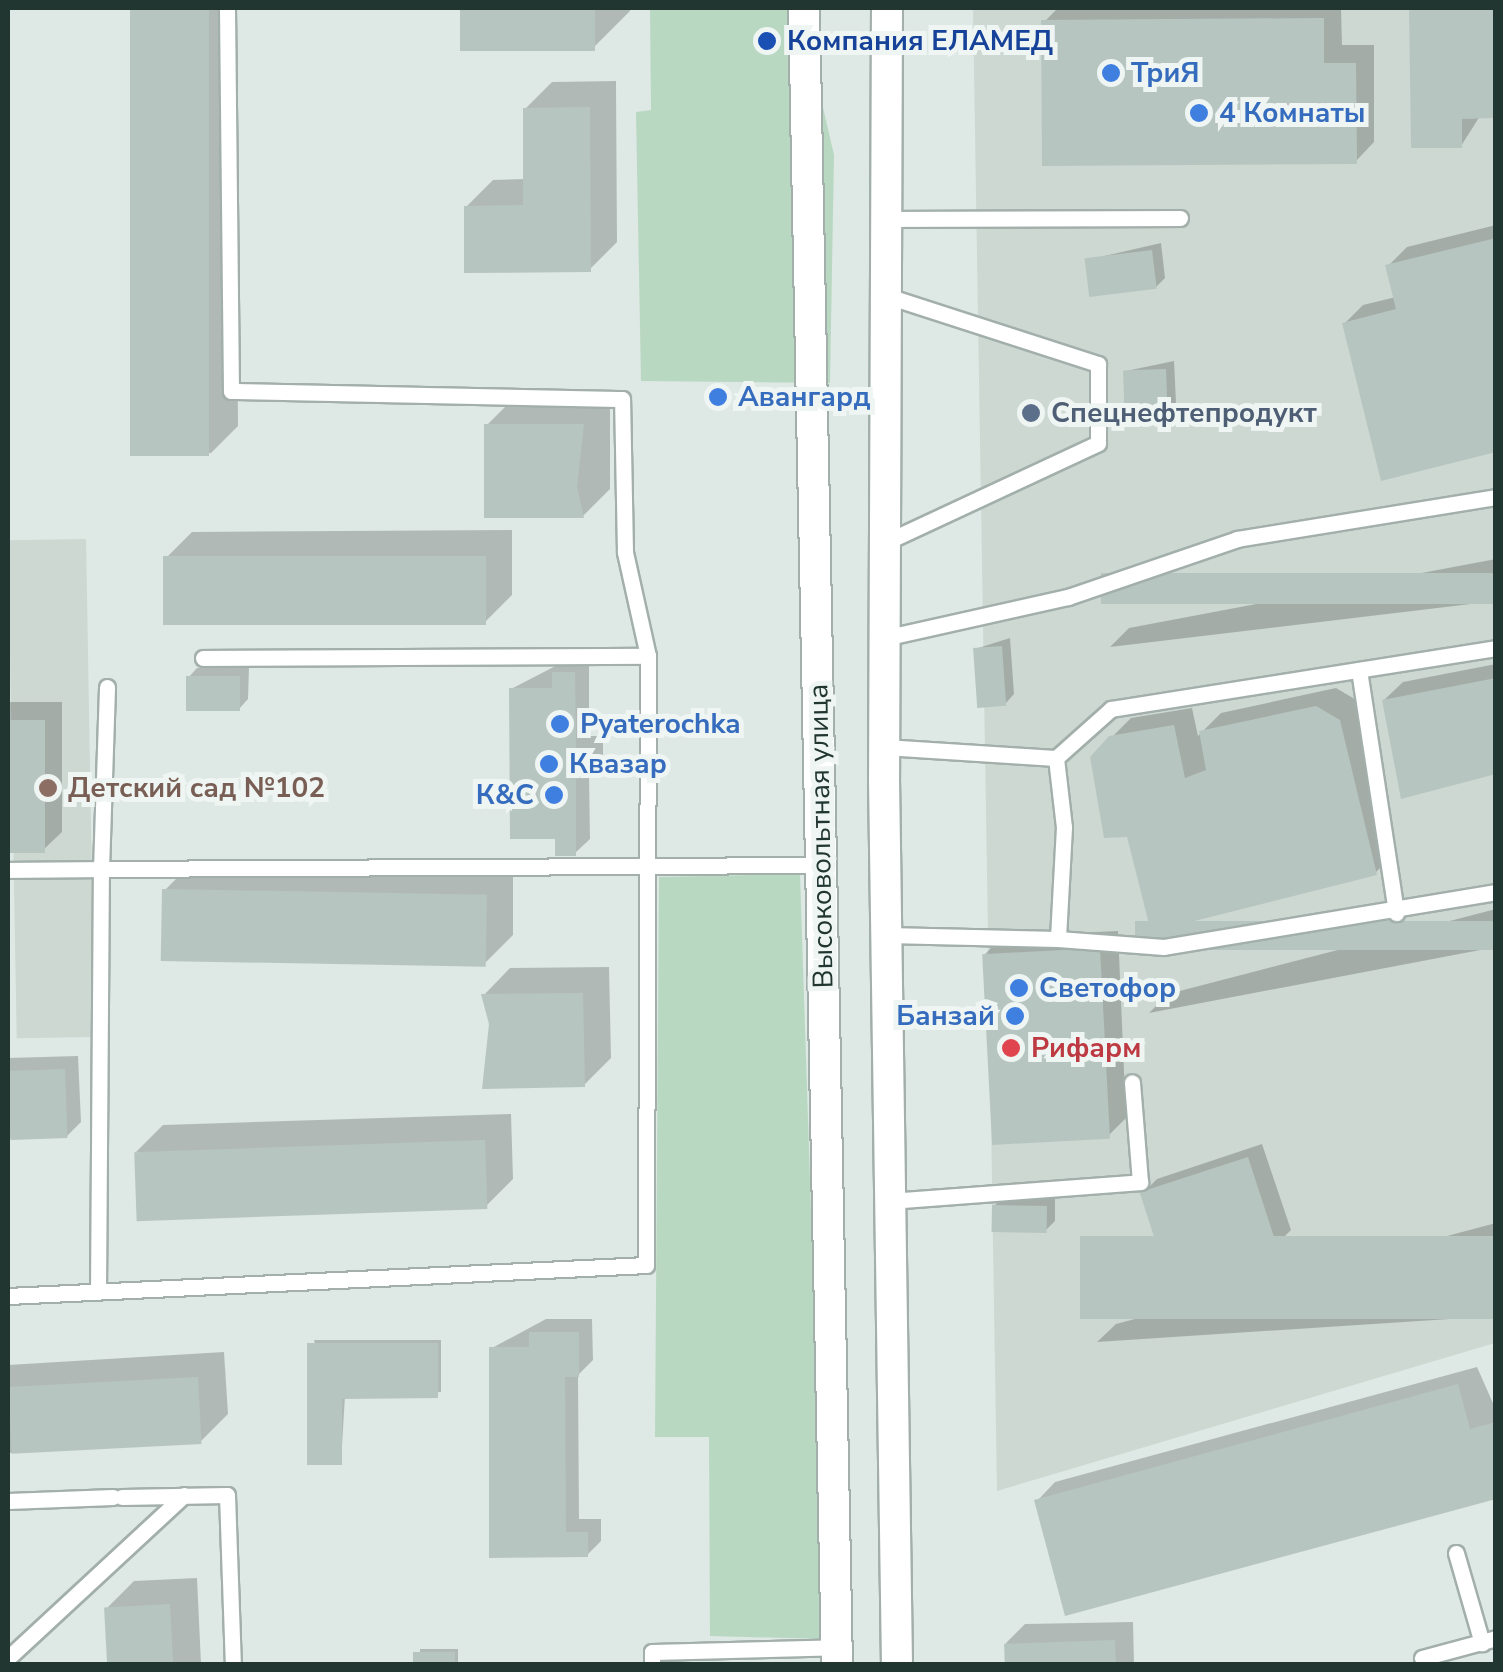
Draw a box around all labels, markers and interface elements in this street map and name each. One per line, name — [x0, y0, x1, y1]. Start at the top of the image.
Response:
place label: Компания ЕЛАМЕД — [787, 24, 1053, 58]
marker: Компания ЕЛАМЕД — [756, 30, 778, 52]
place label: ТриЯ — [1131, 56, 1200, 90]
marker: ТриЯ — [1100, 62, 1122, 84]
place label: 4 Комнаты — [1219, 96, 1365, 130]
marker: 4 Комнаты — [1188, 102, 1210, 124]
place label: Авангард — [738, 380, 870, 414]
marker: Авангард — [707, 386, 729, 408]
place label: Спецнефтепродукт — [1051, 396, 1317, 430]
marker: Спецнефтепродукт — [1020, 402, 1042, 424]
street label: Высоковольтная улица — [802, 683, 840, 989]
place label: Pyaterochka — [580, 707, 741, 741]
marker: Pyaterochka — [549, 713, 571, 735]
place label: Квазар — [569, 747, 667, 781]
marker: Квазар — [538, 753, 560, 775]
place label: Детский сад №102 — [68, 771, 325, 805]
marker: Детский сад №102 — [37, 777, 59, 799]
place label: К&С — [476, 778, 534, 812]
marker: К&С — [543, 784, 565, 806]
place label: Светофор — [1039, 971, 1176, 1005]
marker: Светофор — [1008, 977, 1030, 999]
place label: Банзай — [896, 999, 995, 1033]
marker: Банзай — [1004, 1005, 1026, 1027]
place label: Рифарм — [1031, 1031, 1141, 1065]
marker: Рифарм — [1000, 1037, 1022, 1059]

